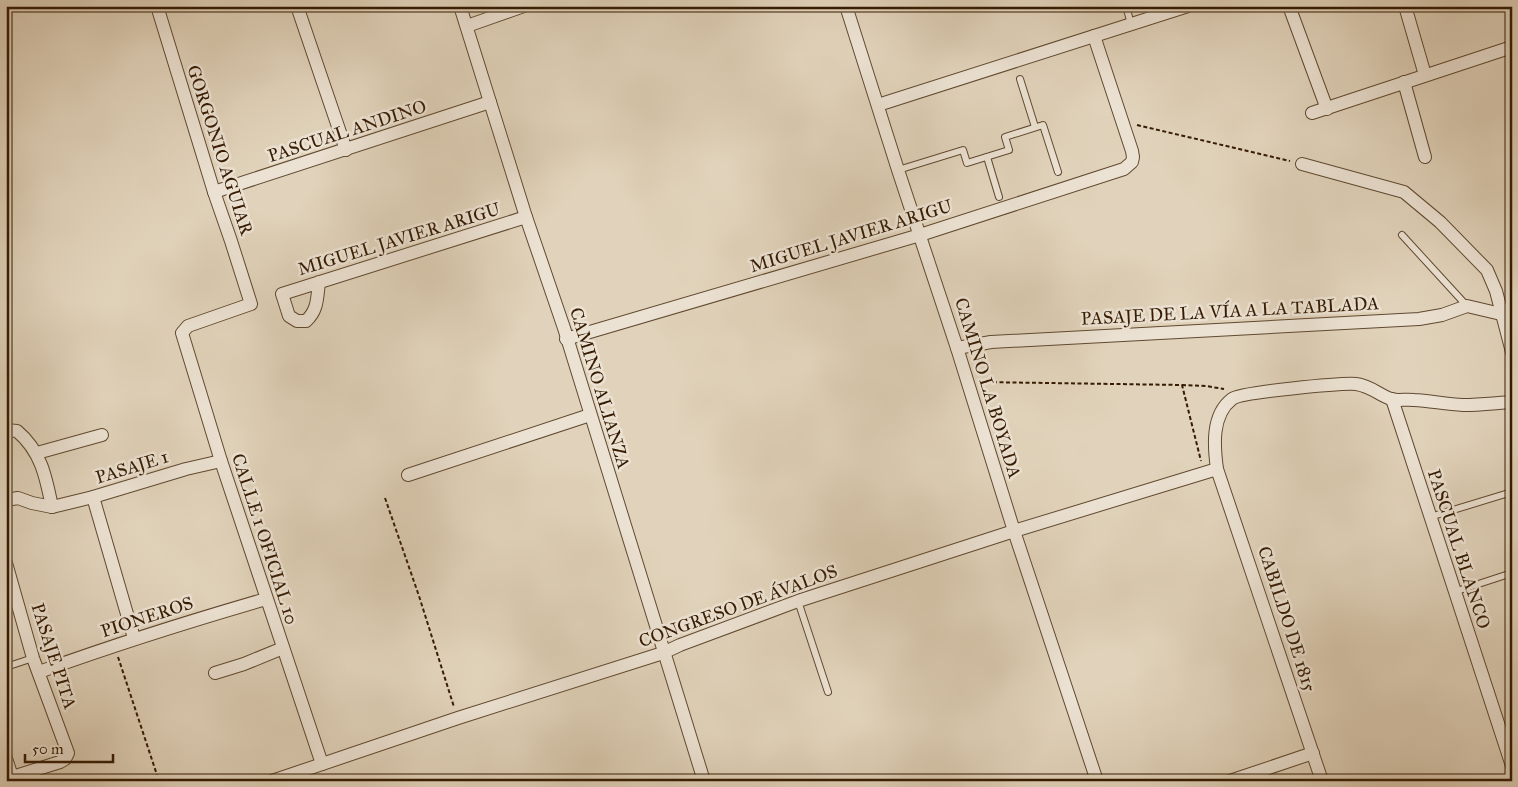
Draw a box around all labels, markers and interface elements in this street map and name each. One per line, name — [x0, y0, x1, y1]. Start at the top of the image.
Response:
street label: GORGONIO AGUIAR — [182, 62, 258, 239]
street label: PASCUAL ANDINO — [265, 95, 429, 167]
street label: MIGUEL JAVIER ARIGU — [747, 194, 956, 278]
street label: MIGUEL JAVIER ARIGU — [295, 197, 504, 281]
street label: PASAJE DE LA VÍA A LA TABLADA — [1080, 290, 1380, 331]
street label: CAMINO LA BOYADA — [950, 295, 1026, 481]
street label: CAMINO ALIANZA — [565, 305, 635, 471]
street label: PASAJE 1 — [93, 445, 171, 489]
street label: CALLE 1 OFICIAL 10 — [227, 451, 303, 627]
street label: PASCUAL BLANCO — [1423, 467, 1495, 631]
street label: CABILDO DE 1815 — [1253, 543, 1321, 695]
street label: CONGRESO DE ÁVALOS — [635, 558, 840, 652]
street label: PIONEROS — [98, 592, 196, 642]
street label: PASAJE PITA — [26, 600, 81, 712]
scale bar — [25, 732, 112, 764]
text: 50 m — [32, 740, 64, 758]

